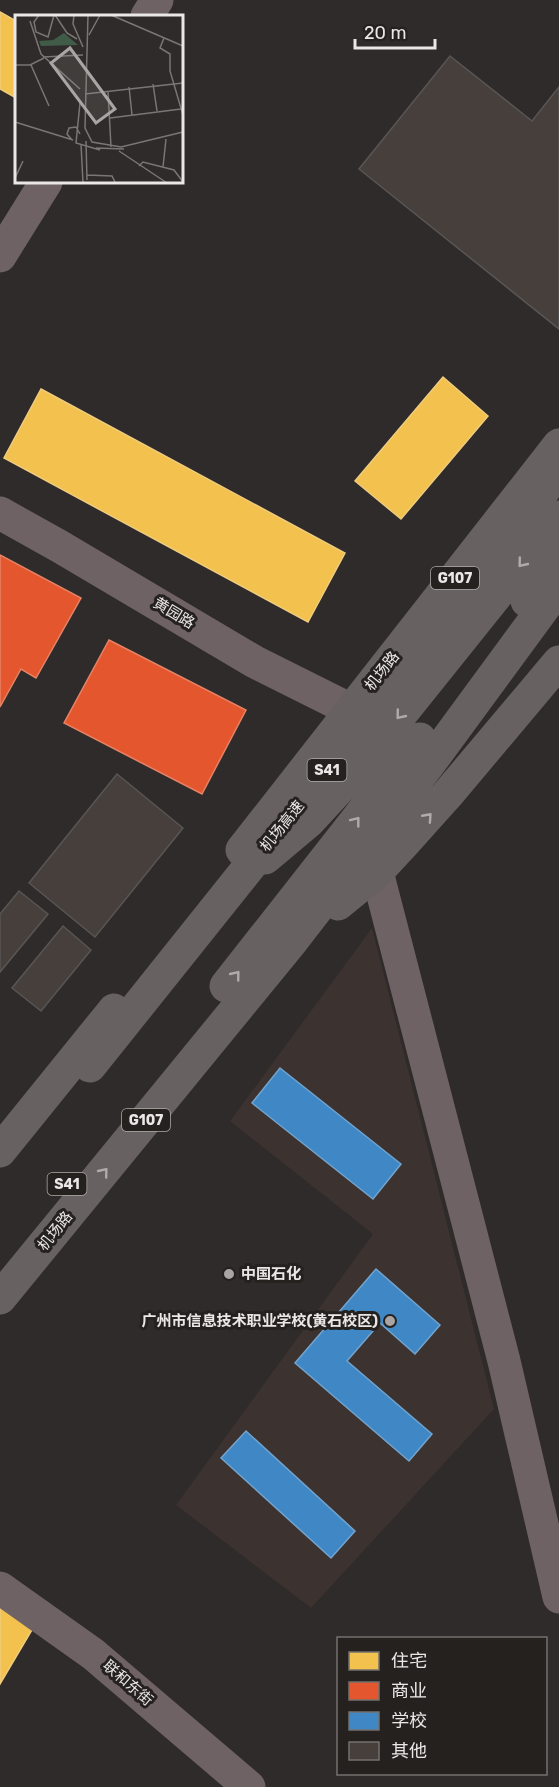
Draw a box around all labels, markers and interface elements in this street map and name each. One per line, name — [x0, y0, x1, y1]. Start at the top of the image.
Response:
scale bar — [355, 12, 434, 50]
inset map — [15, 15, 183, 183]
text: 20 m — [364, 22, 406, 44]
one-way arrow — [519, 556, 530, 567]
road number: G107 — [431, 567, 479, 589]
street label: 黄园路 — [150, 594, 198, 632]
street label: 机场路 — [361, 648, 403, 694]
one-way arrow — [397, 708, 408, 719]
road number: S41 — [308, 759, 346, 781]
street label: 机场高速 — [256, 797, 308, 855]
one-way arrow — [421, 813, 432, 824]
one-way arrow — [348, 817, 359, 828]
one-way arrow — [228, 971, 239, 982]
road number: G107 — [122, 1109, 170, 1131]
one-way arrow — [96, 1168, 107, 1179]
road number: S41 — [48, 1173, 86, 1195]
street label: 机场路 — [34, 1208, 76, 1254]
place label: 中国石化 — [241, 1265, 301, 1283]
marker: 中国石化 — [222, 1267, 236, 1281]
place label: 广州市信息技术职业学校(黄石校区) — [141, 1312, 378, 1330]
marker: 广州市信息技术职业学校(黄石校区) — [383, 1314, 397, 1328]
legend — [337, 1637, 547, 1775]
text: 住宅 — [391, 1650, 427, 1672]
street label: 联和东街 — [99, 1657, 157, 1709]
text: 商业 — [391, 1680, 427, 1702]
text: 学校 — [391, 1710, 427, 1732]
text: 其他 — [391, 1740, 427, 1762]

